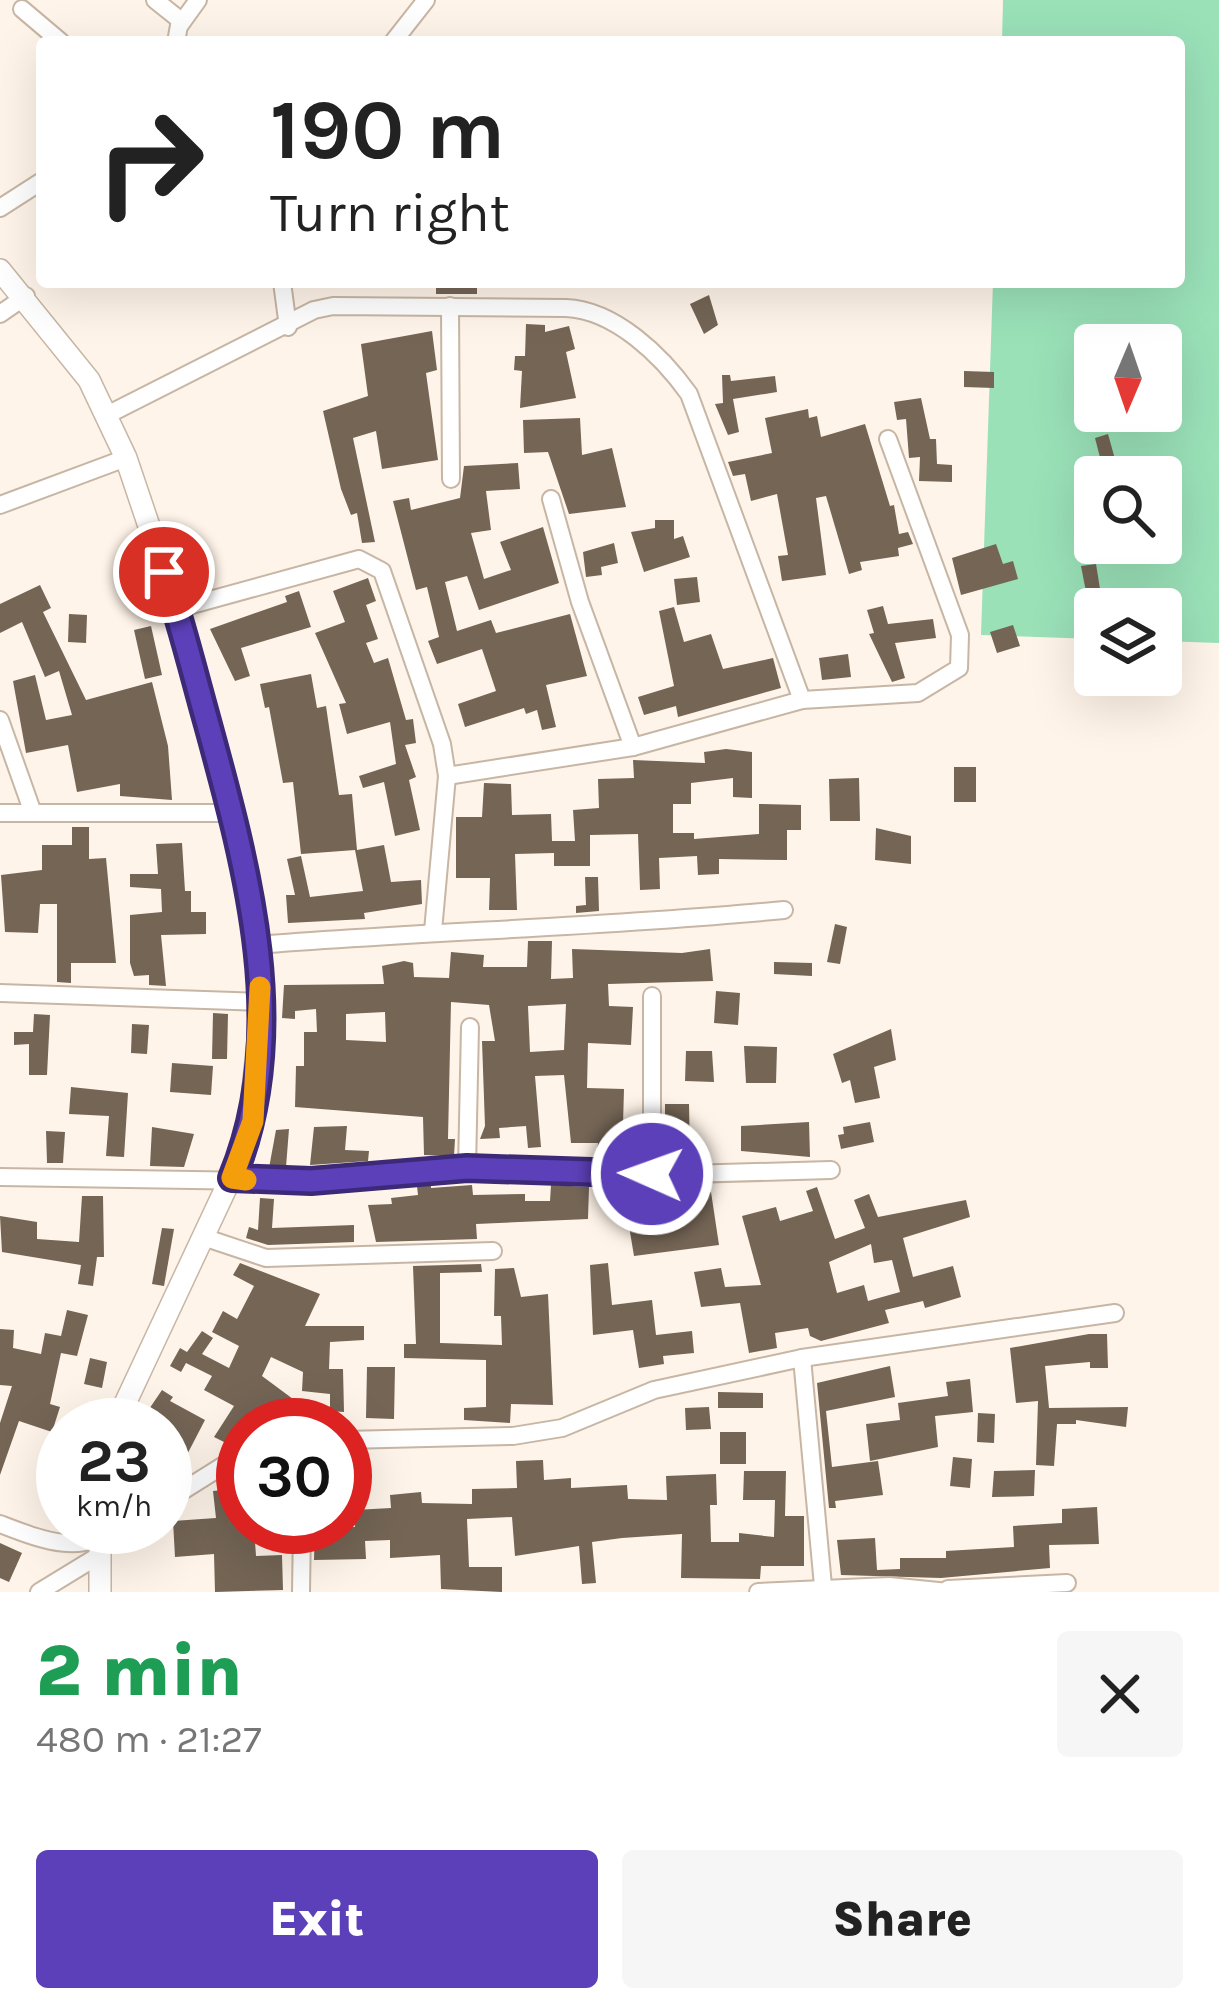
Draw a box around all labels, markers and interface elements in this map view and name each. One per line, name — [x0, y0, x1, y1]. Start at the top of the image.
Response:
text: 190 m — [270, 81, 505, 179]
icon: right — [72, 84, 228, 240]
text: Turn right — [270, 181, 510, 245]
north arrow — [1074, 324, 1182, 432]
map controls — [1074, 324, 1182, 696]
button: search — [1074, 456, 1182, 564]
pin — [113, 521, 215, 623]
icon: arrive — [131, 539, 197, 605]
button: layers — [1074, 588, 1182, 696]
position arrow — [589, 1111, 715, 1237]
speed limit sign: 30 — [216, 1398, 372, 1554]
text: 23 — [77, 1426, 151, 1496]
text: km/h — [76, 1488, 152, 1524]
text: 2 min — [36, 1629, 242, 1713]
button: close — [1057, 1631, 1183, 1757]
text: 480 m · 21:27 — [36, 1716, 262, 1762]
button: Exit — [36, 1850, 598, 1988]
button: Share — [622, 1850, 1183, 1988]

